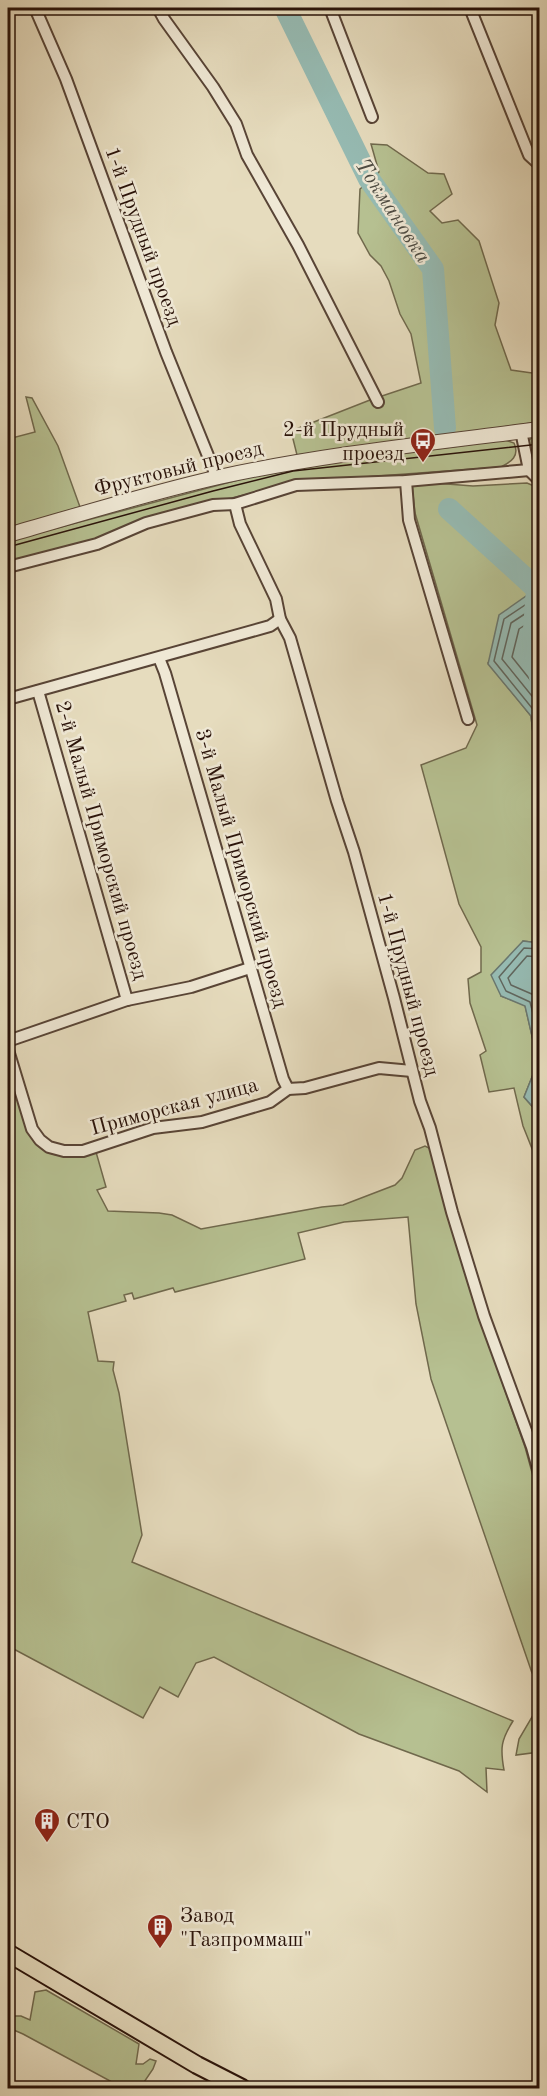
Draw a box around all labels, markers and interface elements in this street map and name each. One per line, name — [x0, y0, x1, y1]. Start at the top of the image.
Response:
street label: 1-й Прудный проезд — [100, 144, 185, 330]
water label: Токмановка — [350, 155, 434, 267]
place label: 2-й Прудный проезд — [283, 420, 405, 465]
bus stop icon: 2-й Прудный проезд — [408, 426, 438, 464]
street label: Фруктовый проезд — [92, 438, 266, 501]
street label: 2-й Малый Приморский проезд — [51, 699, 151, 983]
street label: 3-й Малый Приморский проезд — [191, 727, 291, 1011]
street label: 1-й Прудный проезд — [373, 890, 442, 1079]
street label: Приморская улица — [88, 1075, 261, 1140]
building icon: СТО — [32, 1806, 62, 1844]
place label: СТО — [66, 1812, 110, 1833]
place label: Завод "Газпроммаш" — [180, 1906, 312, 1951]
building icon: Завод "Газпроммаш" — [145, 1912, 175, 1950]

